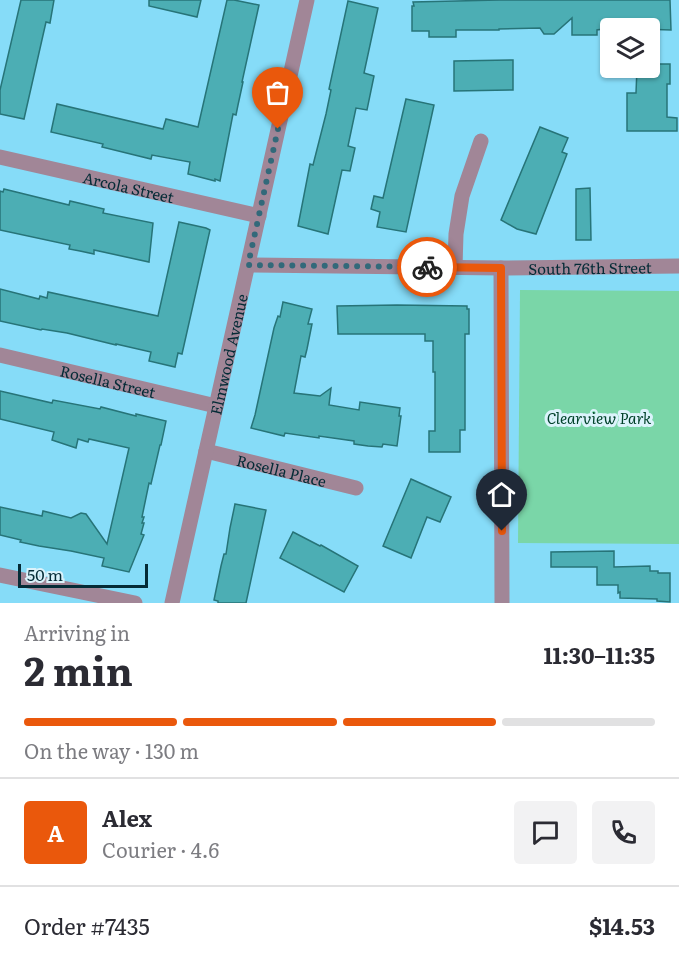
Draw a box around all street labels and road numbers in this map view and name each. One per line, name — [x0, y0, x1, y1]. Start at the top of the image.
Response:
street label: Arcola Street — [81, 165, 176, 208]
street label: South 76th Street — [528, 255, 652, 279]
street label: Elmwood Avenue — [203, 291, 252, 417]
street label: Rosella Street — [58, 358, 158, 403]
street label: Rosella Place — [234, 448, 329, 492]

